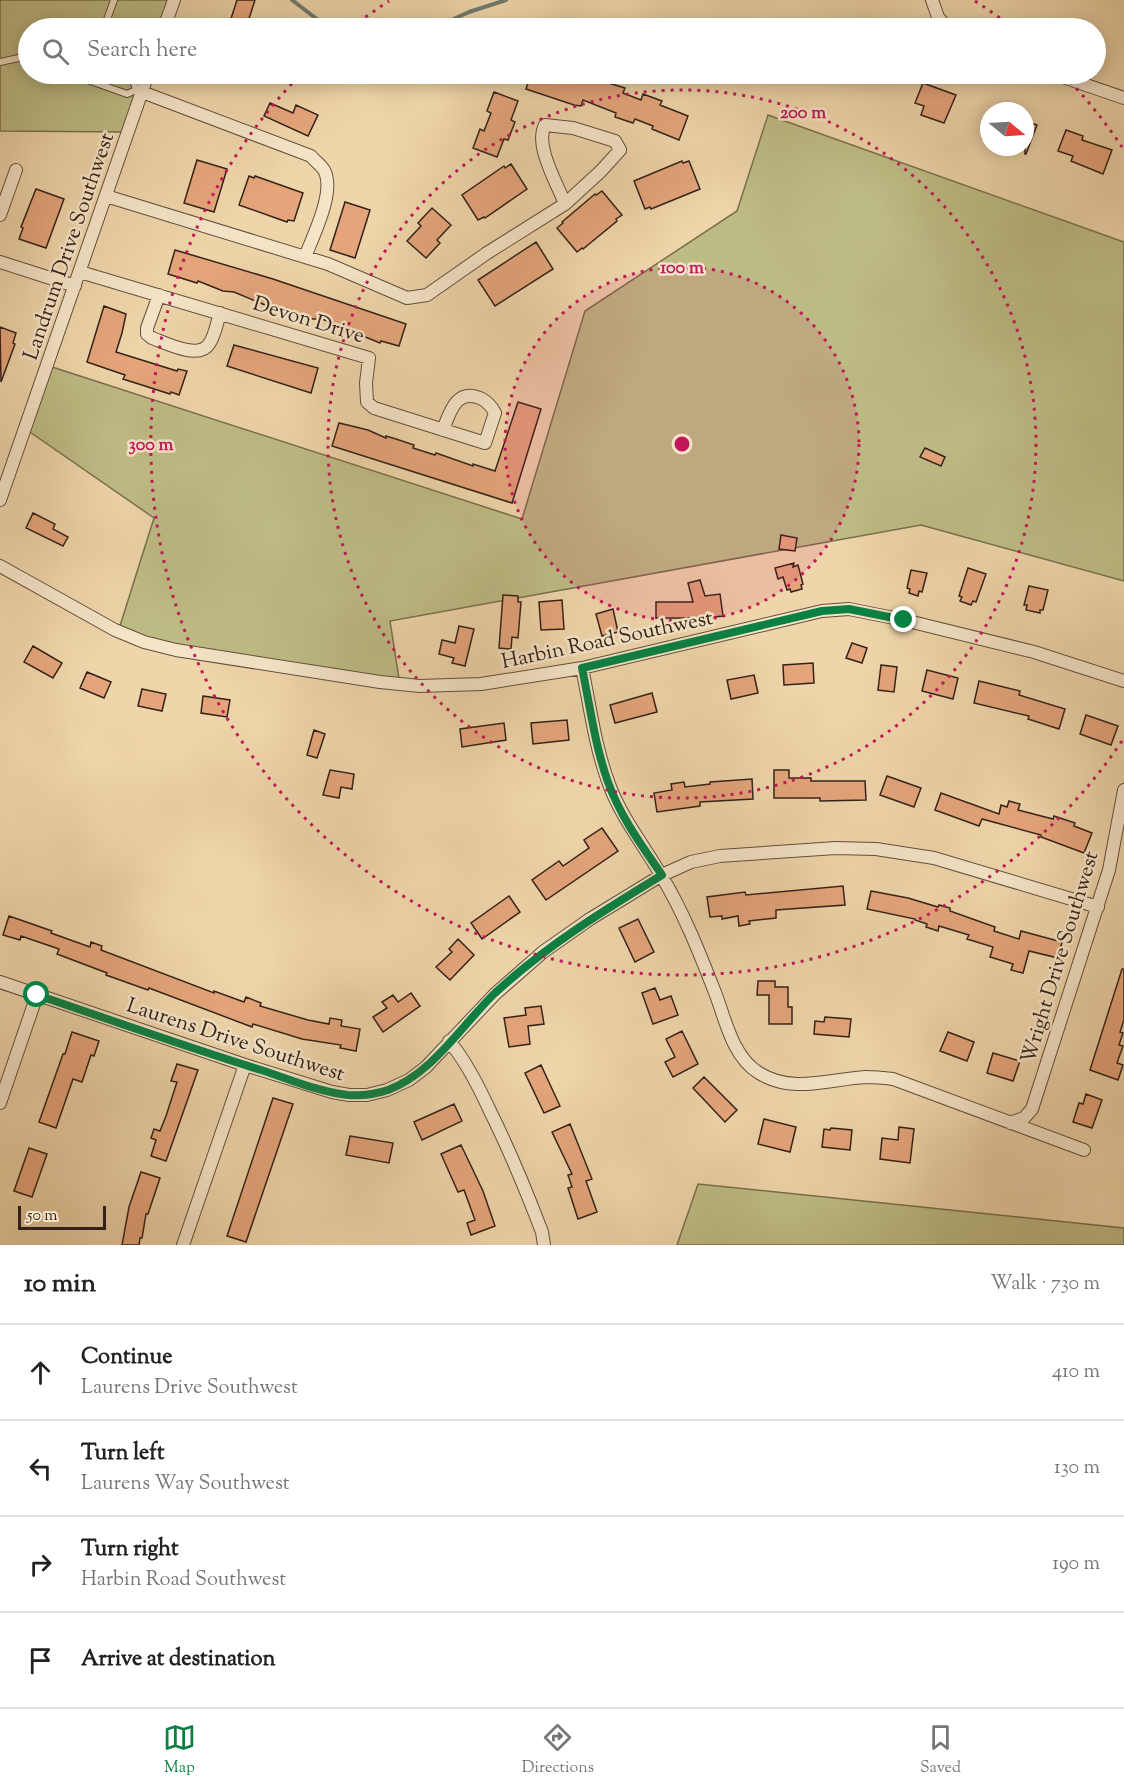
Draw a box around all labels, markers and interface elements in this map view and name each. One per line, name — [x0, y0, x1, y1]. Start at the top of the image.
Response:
search box — [18, 18, 1106, 84]
icon: search — [39, 35, 72, 68]
text: Search here — [87, 35, 197, 67]
text: 200 m — [780, 101, 826, 127]
north arrow — [980, 102, 1034, 156]
street label: Landrum Drive Southwest — [17, 129, 123, 364]
text: 100 m — [660, 256, 704, 282]
street label: Devon Drive — [249, 290, 368, 352]
text: 300 m — [129, 433, 174, 459]
centre of rings — [672, 434, 692, 454]
street label: Harbin Road Southwest — [499, 604, 716, 678]
route end — [890, 606, 916, 632]
street label: Wright Drive Southwest — [1014, 848, 1108, 1067]
route start — [23, 981, 49, 1007]
street label: Laurens Drive Southwest — [122, 991, 348, 1090]
scale bar — [18, 1203, 106, 1230]
text: 50 m — [27, 1205, 58, 1228]
text: 10 min — [24, 1266, 96, 1303]
text: Walk · 730 m — [990, 1270, 1100, 1299]
text: Continue — [81, 1342, 172, 1374]
icon: ahead — [24, 1356, 57, 1389]
text: 410 m — [1052, 1358, 1100, 1387]
text: Laurens Drive Southwest — [81, 1374, 298, 1403]
text: Turn left — [81, 1438, 164, 1470]
icon: left — [24, 1452, 57, 1485]
text: 130 m — [1054, 1454, 1100, 1483]
text: Laurens Way Southwest — [81, 1470, 290, 1499]
text: Turn right — [81, 1534, 178, 1566]
icon: right — [24, 1548, 57, 1581]
text: 190 m — [1052, 1550, 1100, 1579]
text: Harbin Road Southwest — [81, 1566, 286, 1595]
icon: arrive — [24, 1644, 57, 1677]
text: Arrive at destination — [81, 1644, 276, 1676]
tab: Map — [163, 1721, 196, 1780]
tab: Directions — [522, 1721, 594, 1780]
tab: Saved — [920, 1721, 961, 1780]

